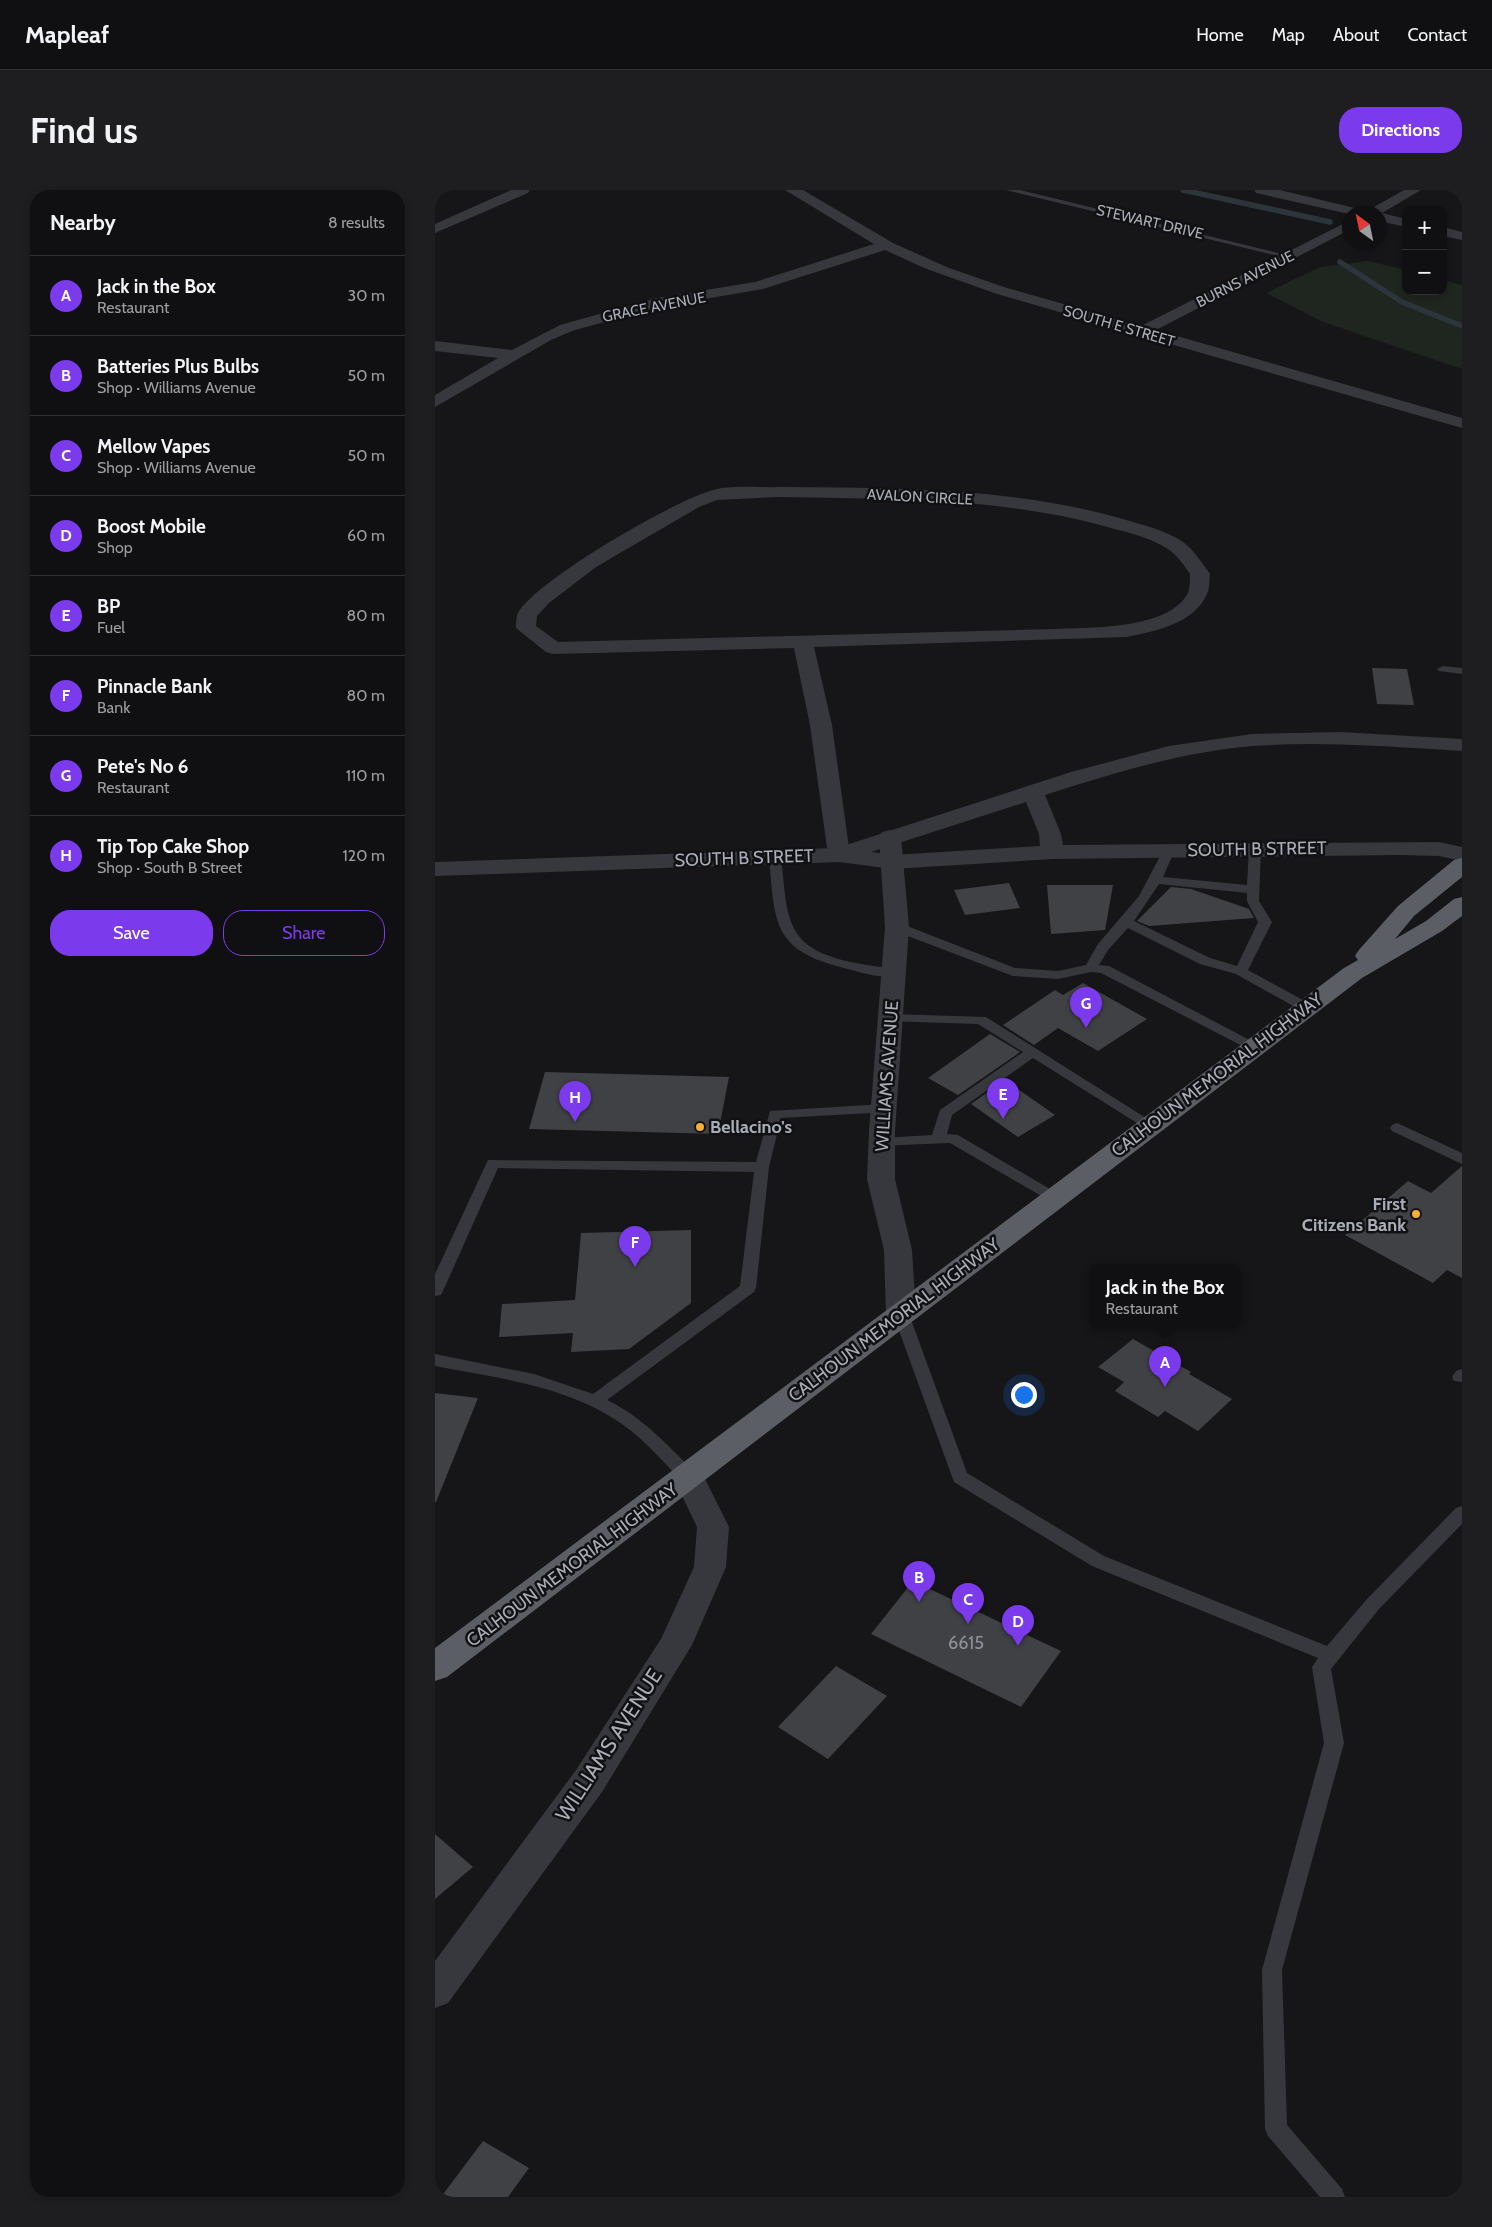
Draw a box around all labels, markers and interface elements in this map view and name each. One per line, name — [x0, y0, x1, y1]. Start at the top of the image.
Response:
text: Mapleaf — [25, 20, 109, 49]
text: Home — [1196, 24, 1244, 46]
text: Map — [1272, 24, 1305, 46]
text: About — [1333, 24, 1379, 46]
text: Contact — [1407, 24, 1467, 46]
button: Directions — [1339, 107, 1462, 153]
text: Find us — [30, 109, 138, 152]
street label: STEWART DRIVE — [1095, 201, 1205, 243]
north arrow — [1342, 205, 1387, 250]
map controls — [1402, 205, 1447, 295]
button: + — [1402, 205, 1447, 250]
text: Nearby — [50, 210, 116, 235]
text: 8 results — [328, 213, 385, 232]
street label: BURNS AVENUE — [1193, 247, 1297, 311]
button: − — [1402, 250, 1447, 295]
text: Jack in the Box — [97, 275, 216, 298]
text: A — [61, 286, 71, 305]
text: 30 m — [348, 286, 385, 305]
street label: GRACE AVENUE — [601, 288, 707, 326]
text: Restaurant — [97, 298, 169, 317]
street label: SOUTH E STREET — [1061, 301, 1177, 351]
text: Batteries Plus Bulbs — [97, 355, 259, 378]
text: B — [61, 366, 71, 385]
text: 50 m — [348, 366, 385, 385]
text: Shop · Williams Avenue — [97, 378, 256, 397]
text: Mellow Vapes — [97, 435, 210, 458]
text: C — [61, 446, 71, 465]
text: 50 m — [348, 446, 385, 465]
text: Shop · Williams Avenue — [97, 458, 256, 477]
street label: AVALON CIRCLE — [867, 485, 973, 509]
text: Boost Mobile — [97, 515, 206, 538]
text: D — [60, 526, 72, 545]
text: 60 m — [347, 526, 385, 545]
text: Shop — [97, 538, 133, 557]
text: BP — [97, 595, 120, 618]
text: E — [61, 606, 71, 625]
text: 80 m — [347, 606, 385, 625]
text: Fuel — [97, 618, 125, 637]
text: Pinnacle Bank — [97, 675, 212, 698]
text: F — [62, 686, 70, 705]
text: 80 m — [347, 686, 385, 705]
text: Bank — [97, 698, 130, 717]
text: Pete's No 6 — [97, 755, 188, 778]
text: G — [61, 766, 71, 785]
text: 110 m — [346, 766, 385, 785]
text: Restaurant — [97, 778, 169, 797]
text: Tip Top Cake Shop — [97, 835, 249, 858]
street label: SOUTH B STREET — [1187, 837, 1327, 861]
street label: SOUTH B STREET — [674, 845, 814, 871]
text: H — [60, 846, 72, 865]
text: 120 m — [343, 846, 385, 865]
text: Shop · South B Street — [97, 858, 242, 877]
button: Save — [50, 910, 213, 956]
button: Share — [223, 910, 385, 956]
pin: G — [1070, 987, 1102, 1028]
street label: CALHOUN MEMORIAL HIGHWAY — [1107, 988, 1328, 1162]
street label: WILLIAMS AVENUE — [871, 1000, 903, 1152]
pin: E — [987, 1078, 1019, 1119]
pin: H — [559, 1081, 591, 1122]
place label: Bellacino's — [710, 1116, 792, 1138]
marker: Bellacino's — [694, 1121, 706, 1133]
place label: First Citizens Bank — [1302, 1193, 1406, 1236]
marker: First Citizens Bank — [1410, 1208, 1422, 1220]
pin: F — [619, 1226, 651, 1267]
street label: CALHOUN MEMORIAL HIGHWAY — [784, 1233, 1005, 1407]
popup — [1089, 1264, 1241, 1329]
text: Jack in the Box — [1106, 1276, 1224, 1299]
text: Restaurant — [1106, 1299, 1178, 1318]
pin: A — [1149, 1346, 1181, 1387]
your location — [1011, 1382, 1037, 1408]
street label: CALHOUN MEMORIAL HIGHWAY — [462, 1478, 683, 1652]
pin: B — [903, 1561, 935, 1602]
pin: C — [952, 1583, 984, 1624]
pin: D — [1002, 1605, 1034, 1646]
house number: 6615 — [948, 1632, 984, 1654]
street label: WILLIAMS AVENUE — [550, 1664, 667, 1826]

